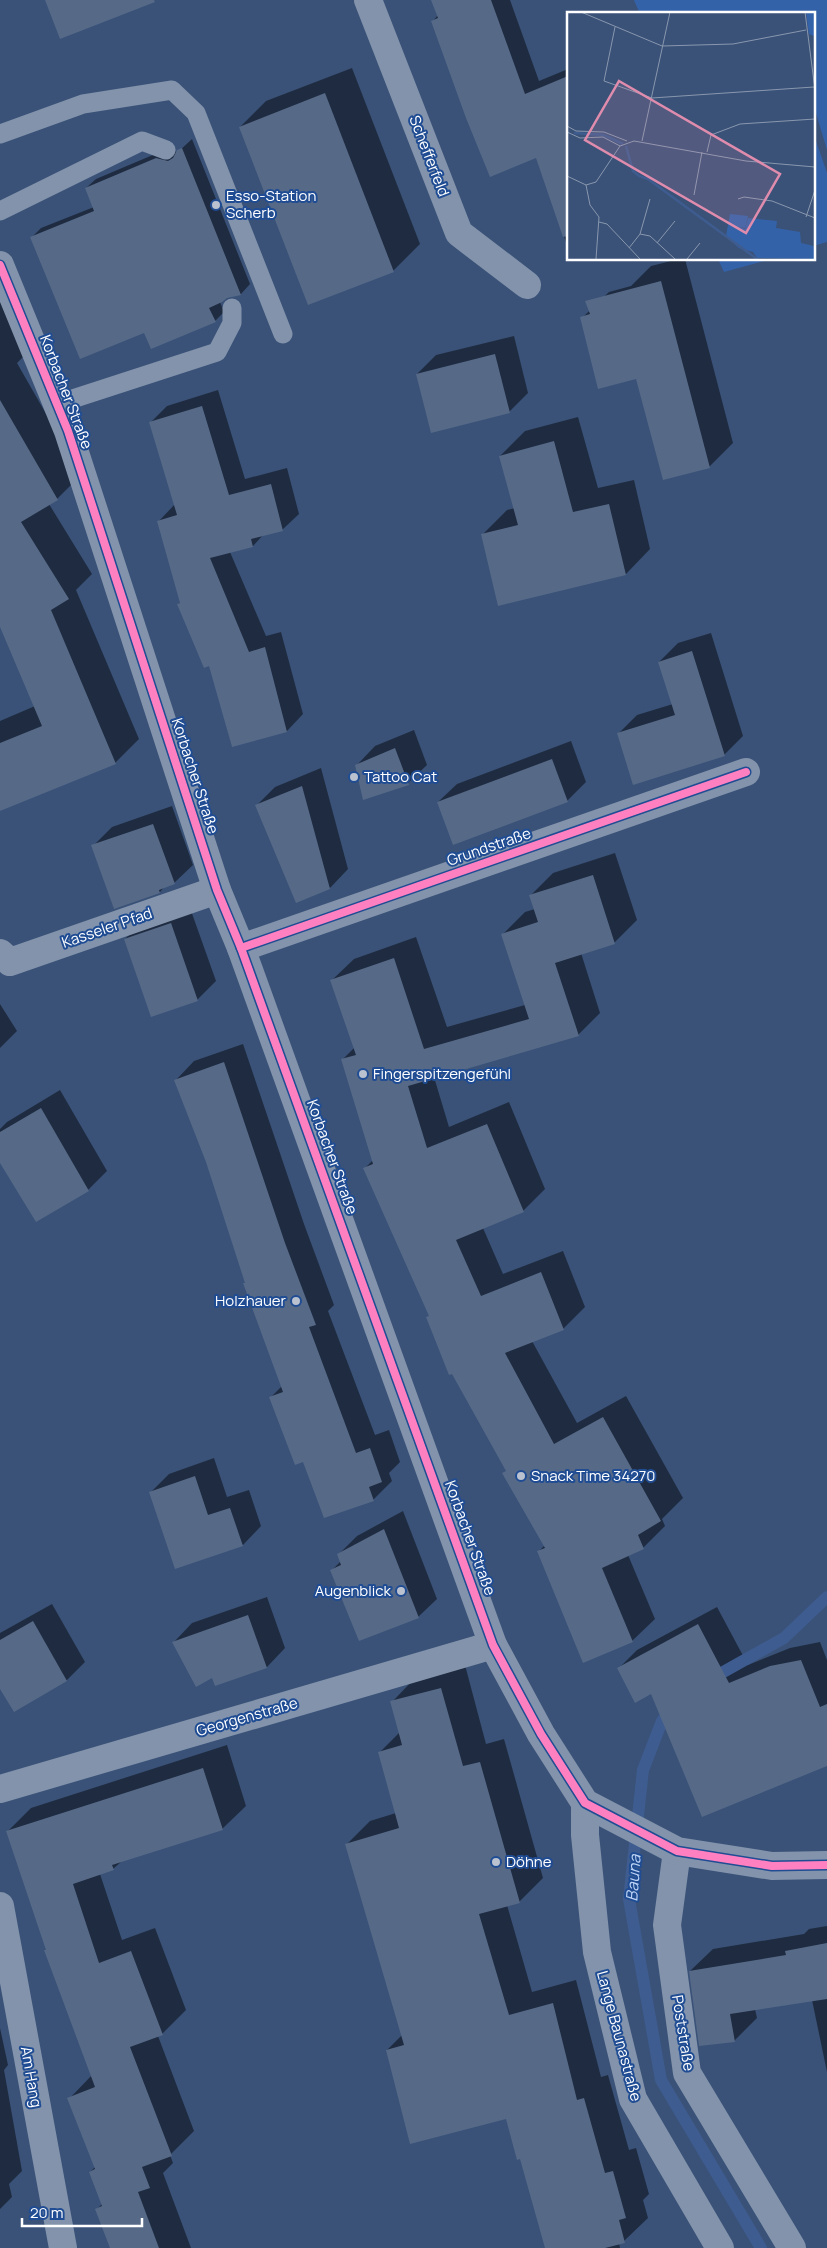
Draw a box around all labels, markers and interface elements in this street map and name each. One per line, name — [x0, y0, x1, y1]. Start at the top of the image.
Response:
inset map — [567, 12, 814, 260]
street label: Schefferfeld — [404, 112, 455, 199]
place label: Esso-Station Scherb — [226, 185, 316, 223]
marker: Esso-Station Scherb — [210, 199, 222, 211]
street label: Korbacher Straße — [35, 332, 98, 452]
street label: Korbacher Straße — [167, 715, 224, 837]
place label: Tattoo Cat — [364, 766, 437, 787]
marker: Tattoo Cat — [348, 771, 360, 783]
street label: Grundstraße — [444, 822, 534, 871]
street label: Kasseler Pfad — [59, 902, 155, 953]
place label: Fingerspitzengefühl — [373, 1063, 511, 1084]
marker: Fingerspitzengefühl — [357, 1068, 369, 1080]
street label: Korbacher Straße — [302, 1097, 363, 1217]
place label: Holzhauer — [215, 1290, 287, 1311]
marker: Holzhauer — [290, 1295, 302, 1307]
place label: Snack Time 34270 — [531, 1465, 656, 1486]
marker: Snack Time 34270 — [515, 1470, 527, 1482]
street label: Korbacher Straße — [440, 1478, 501, 1598]
place label: Augenblick — [315, 1580, 392, 1601]
marker: Augenblick — [395, 1585, 407, 1597]
street label: Georgenstraße — [194, 1692, 300, 1741]
place label: Döhne — [506, 1851, 552, 1872]
water label: Bauna — [620, 1853, 646, 1902]
marker: Döhne — [490, 1856, 502, 1868]
street label: Lange Baunastraße — [592, 1968, 647, 2104]
street label: Poststraße — [667, 1993, 700, 2073]
street label: Am Hang — [16, 2045, 47, 2109]
scale bar — [22, 2196, 142, 2228]
text: 20 m — [30, 2202, 63, 2223]

